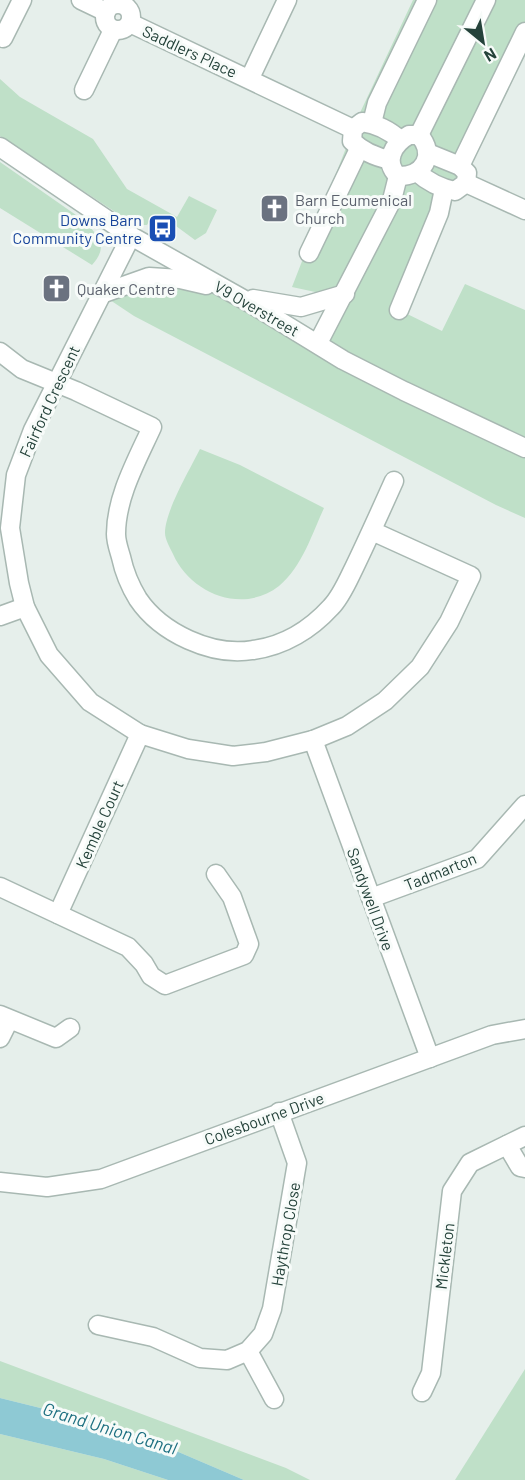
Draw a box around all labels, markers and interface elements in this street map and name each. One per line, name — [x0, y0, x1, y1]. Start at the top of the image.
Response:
north arrow — [453, 12, 513, 72]
street label: Saddlers Place — [140, 21, 240, 81]
text: N — [481, 45, 500, 66]
place label: Barn Ecumenical Church — [295, 190, 412, 227]
church icon: Barn Ecumenical Church — [258, 192, 290, 224]
place label: Downs Barn Community Centre — [12, 210, 142, 247]
bus stop icon: Downs Barn Community Centre — [147, 212, 179, 244]
church icon: Quaker Centre — [40, 272, 72, 304]
street label: V9 Overstreet — [211, 276, 303, 340]
place label: Quaker Centre — [77, 279, 175, 298]
street label: Fairford Crescent — [15, 342, 83, 460]
street label: Kemble Court — [71, 777, 127, 871]
street label: Sandywell Drive — [344, 845, 398, 953]
street label: Tadmarton — [401, 848, 479, 894]
street label: Colesbourne Drive — [202, 1088, 326, 1148]
street label: Haythrop Close — [267, 1181, 303, 1287]
street label: Mickleton — [430, 1222, 458, 1290]
water label: Grand Union Canal — [40, 1397, 180, 1459]

